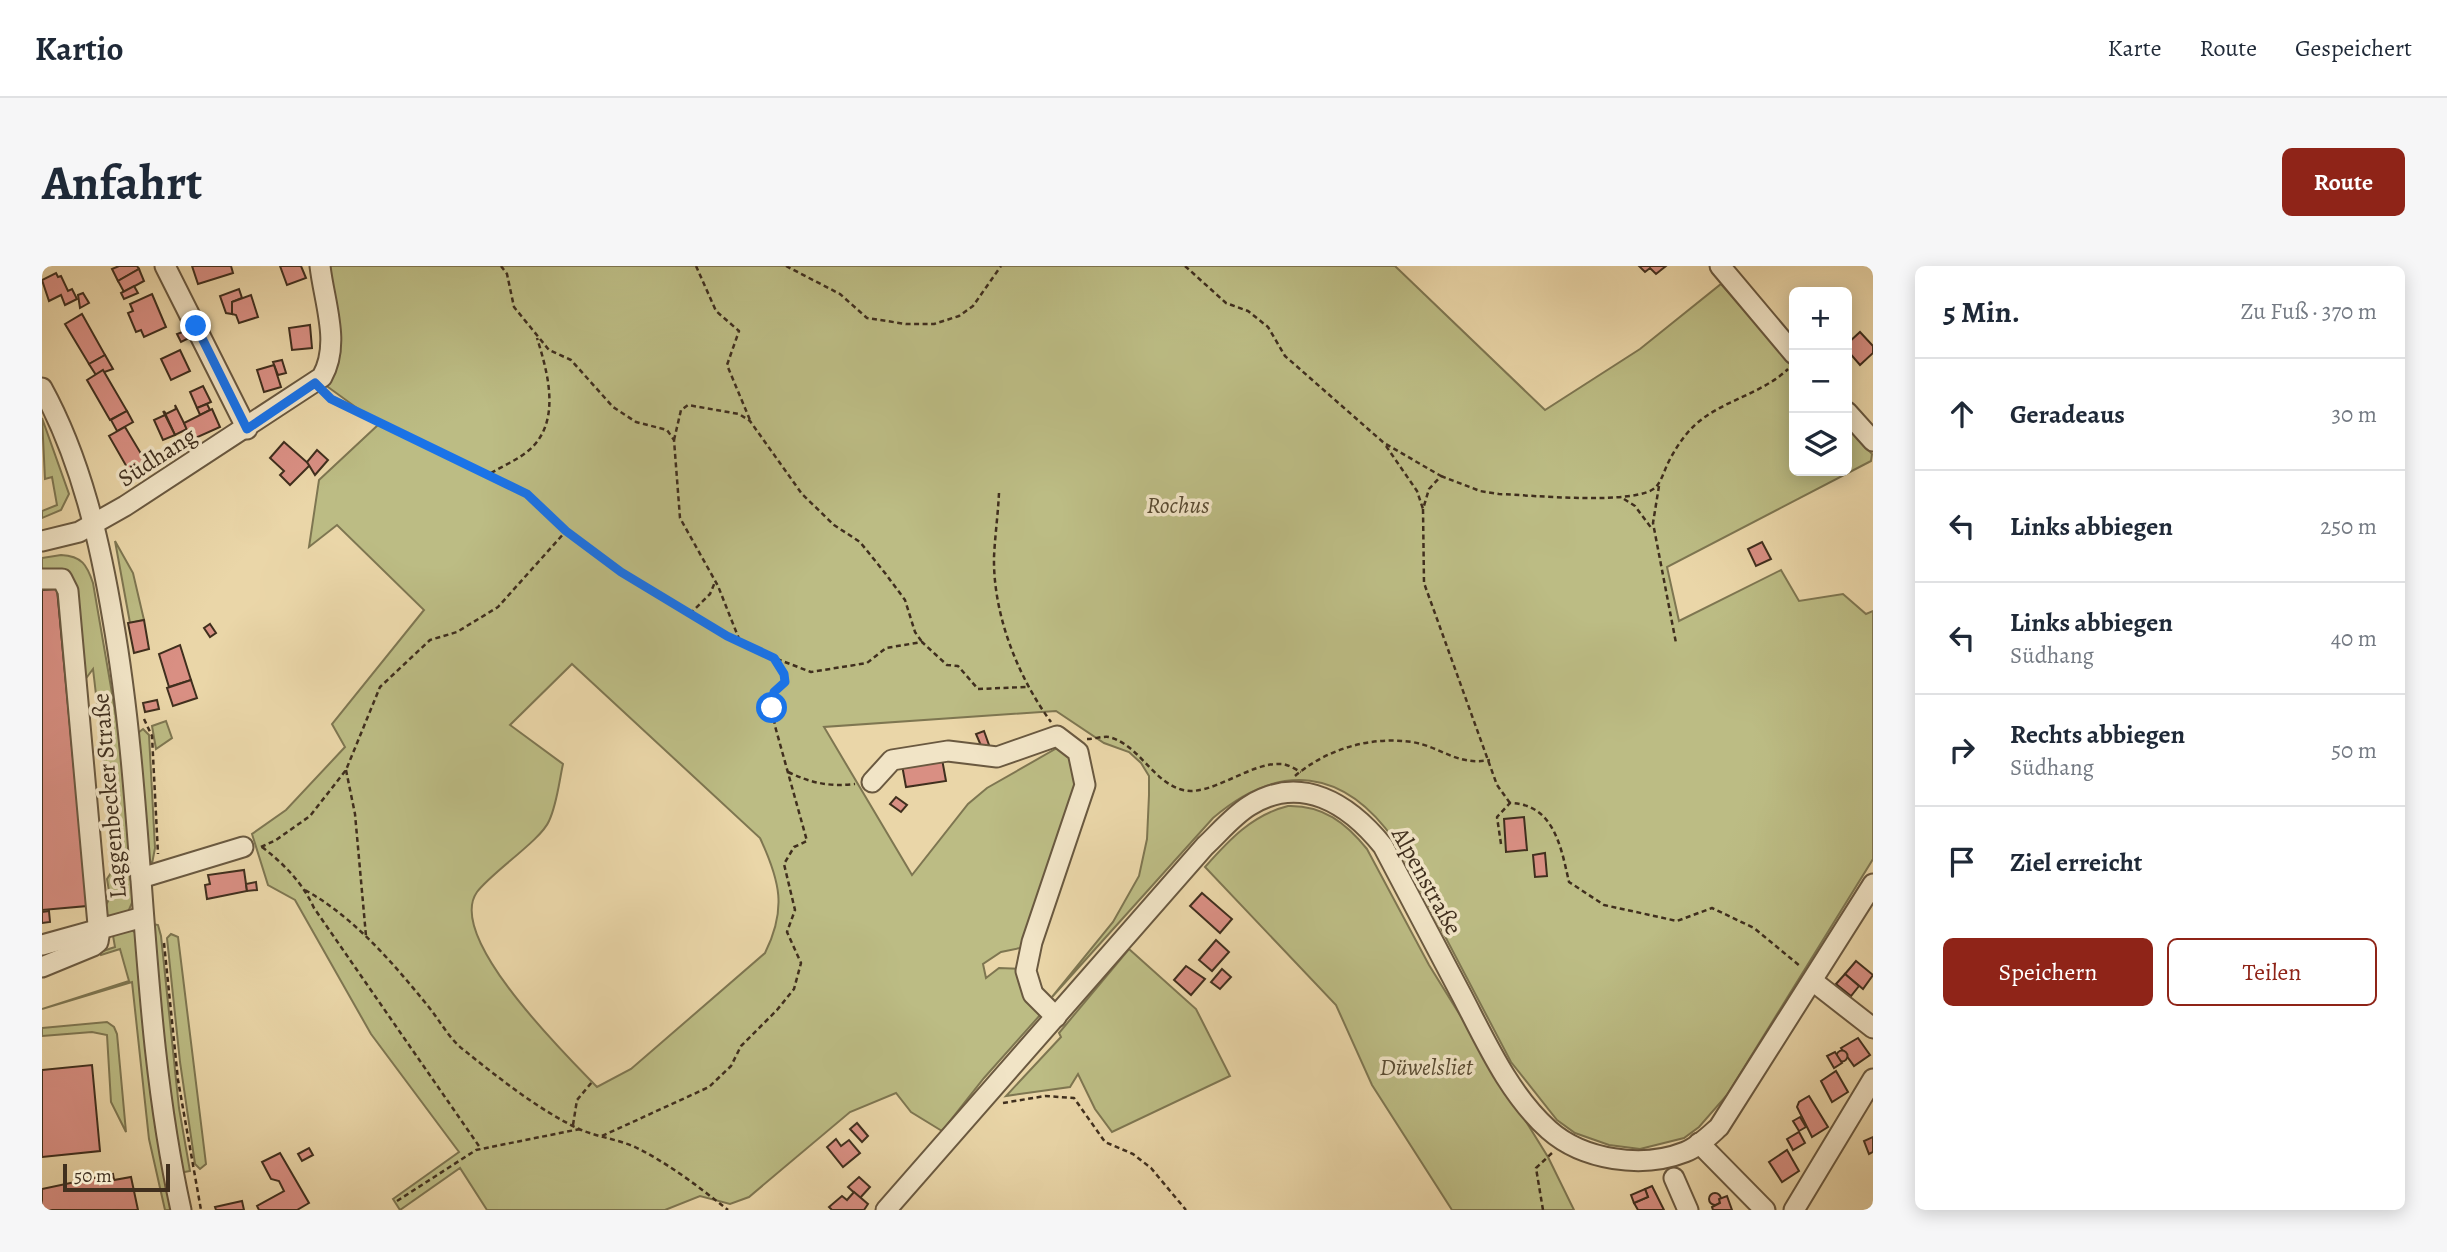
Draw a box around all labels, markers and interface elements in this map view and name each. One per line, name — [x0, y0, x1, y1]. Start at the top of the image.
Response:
text: Kartio — [35, 26, 123, 71]
text: Karte — [2108, 32, 2161, 64]
text: Route — [2199, 32, 2257, 64]
text: Gespeichert — [2295, 32, 2412, 64]
button: Route — [2282, 148, 2405, 216]
text: Anfahrt — [42, 149, 202, 216]
map controls — [1789, 287, 1852, 476]
button: + — [1789, 287, 1852, 350]
text: 5 Min. — [1943, 292, 2020, 332]
text: Zu Fuß · 370 m — [2241, 296, 2377, 327]
route end — [180, 310, 211, 341]
button: − — [1789, 350, 1852, 413]
icon: ahead — [1943, 395, 1981, 433]
text: Geradeaus — [2010, 397, 2125, 432]
text: 30 m — [2331, 399, 2377, 430]
button: layers — [1789, 413, 1852, 476]
street label: Südhang — [111, 420, 203, 494]
park label: Rochus — [1147, 489, 1209, 521]
icon: left — [1943, 507, 1981, 545]
text: Links abbiegen — [2010, 509, 2173, 544]
text: 250 m — [2320, 511, 2377, 542]
text: Links abbiegen — [2010, 605, 2173, 640]
icon: left — [1943, 619, 1981, 657]
text: 40 m — [2331, 623, 2377, 654]
text: Südhang — [2010, 640, 2094, 671]
street label: Laggenbecker Straße — [84, 692, 134, 900]
route start — [756, 692, 787, 723]
text: Rechts abbiegen — [2010, 717, 2185, 752]
icon: right — [1943, 731, 1981, 769]
text: 50 m — [2331, 735, 2377, 766]
text: Südhang — [2010, 752, 2094, 783]
street label: Alpenstraße — [1384, 820, 1470, 941]
icon: arrive — [1943, 843, 1981, 881]
text: Ziel erreicht — [2010, 845, 2143, 880]
button: Speichern — [1943, 938, 2153, 1006]
button: Teilen — [2167, 938, 2377, 1006]
park label: Düwelsliet — [1379, 1051, 1474, 1083]
scale bar — [63, 1161, 170, 1193]
text: 50 m — [74, 1163, 112, 1189]

